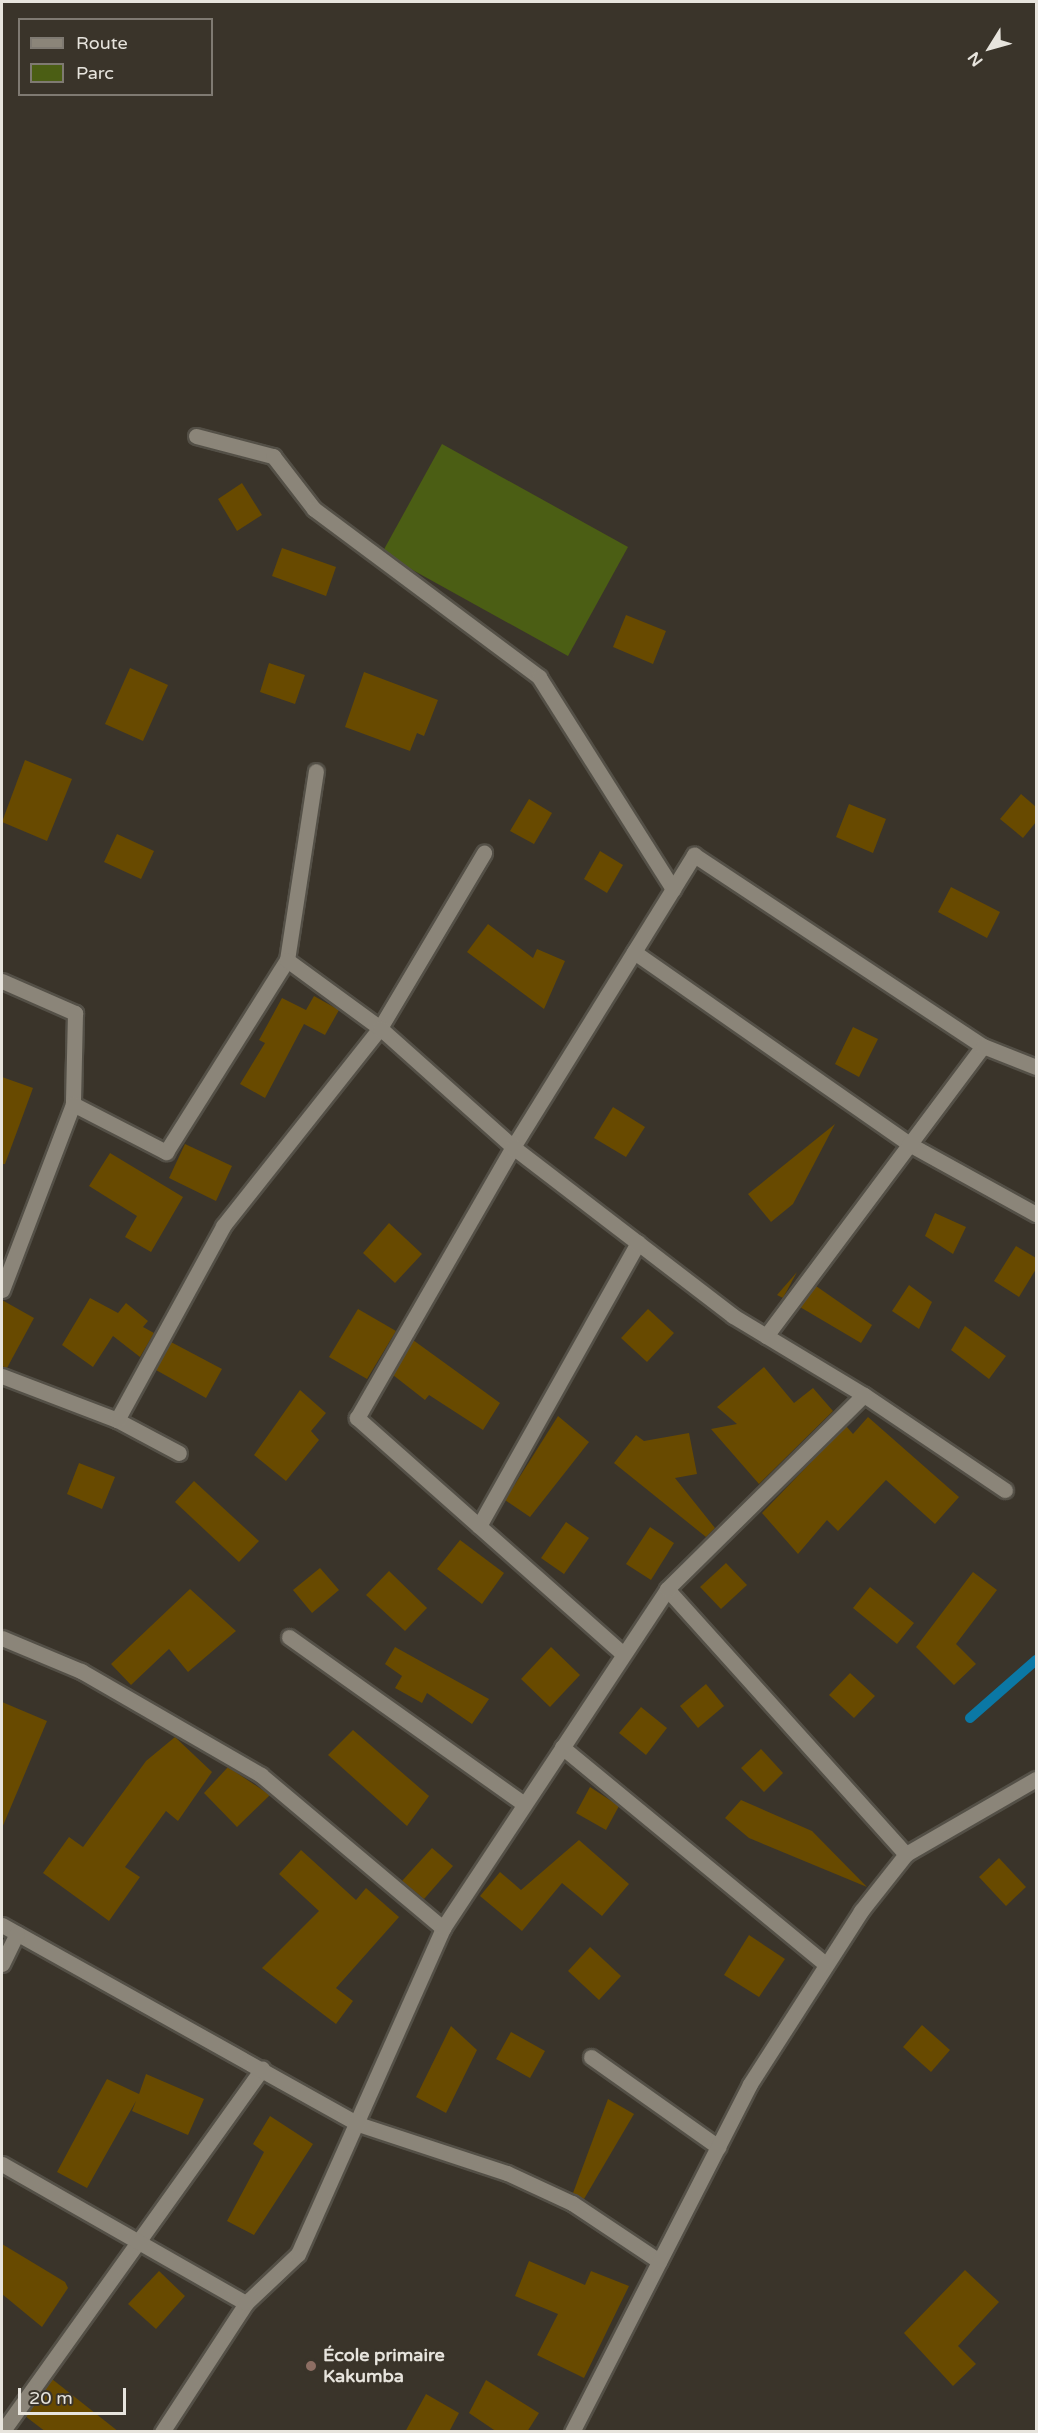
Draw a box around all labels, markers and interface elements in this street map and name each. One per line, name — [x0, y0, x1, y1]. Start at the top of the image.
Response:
legend — [18, 18, 213, 96]
north arrow — [960, 18, 1020, 78]
text: Route — [76, 32, 128, 54]
text: N — [964, 48, 987, 70]
text: Parc — [76, 62, 114, 84]
place label: École primaire Kakumba — [323, 2345, 445, 2388]
marker: École primaire Kakumba — [304, 2359, 318, 2373]
scale bar — [21, 2376, 129, 2414]
text: 20 m — [29, 2387, 73, 2409]

